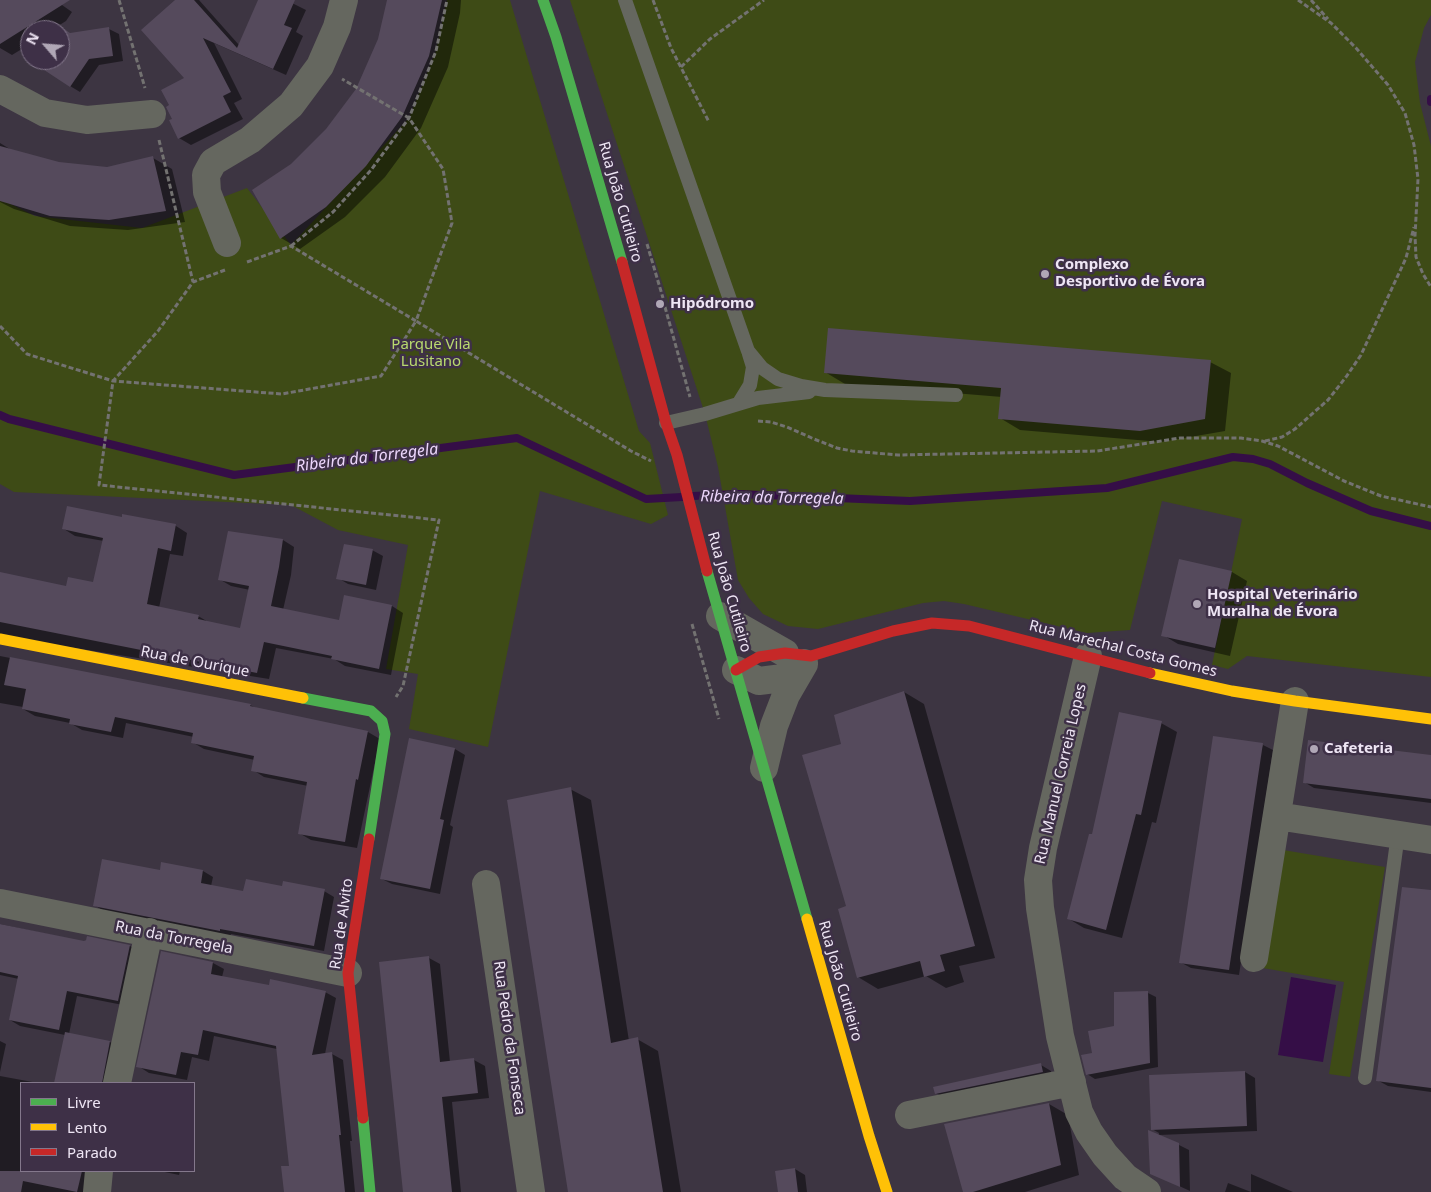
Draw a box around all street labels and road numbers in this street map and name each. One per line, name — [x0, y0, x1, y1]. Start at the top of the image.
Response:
street label: Rua João Cutileiro — [594, 140, 646, 264]
street label: Rua João Cutileiro — [703, 530, 755, 654]
street label: Rua Marechal Costa Gomes — [1027, 617, 1219, 681]
street label: Rua de Ourique — [139, 643, 251, 681]
street label: Rua Manuel Correia Lopes — [1031, 682, 1091, 866]
street label: Rua de Alvito — [327, 877, 357, 971]
street label: Rua da Torregela — [114, 918, 234, 958]
street label: Rua João Cutileiro — [814, 919, 866, 1043]
street label: Rua Pedro da Fonseca — [489, 960, 529, 1116]

